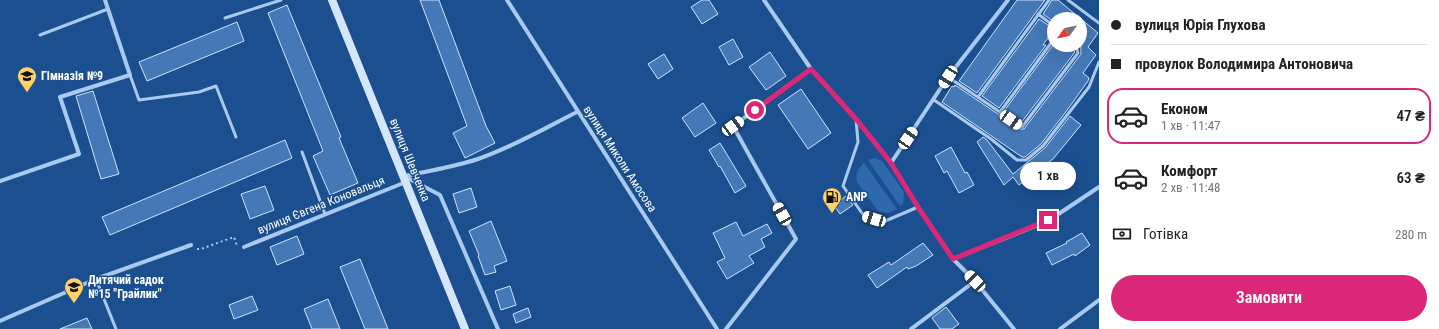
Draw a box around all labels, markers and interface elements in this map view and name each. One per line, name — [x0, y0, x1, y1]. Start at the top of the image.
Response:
north arrow — [1047, 12, 1087, 52]
map controls — [1047, 12, 1087, 52]
text: вулиця Юрія Глухова — [1135, 16, 1265, 34]
text: провулок Володимира Антоновича — [1135, 55, 1353, 73]
car — [937, 64, 959, 90]
school or university icon: Гімназія №9 — [16, 65, 38, 93]
place label: Гімназія №9 — [41, 69, 103, 83]
icon: car — [1113, 98, 1149, 134]
text: Економ — [1161, 100, 1208, 118]
route start — [746, 101, 764, 119]
street label: вулиця Миколи Амосова — [580, 103, 660, 215]
text: 47 ₴ — [1396, 107, 1425, 125]
car — [998, 108, 1024, 132]
car — [720, 114, 746, 138]
street label: вулиця Шевченка — [387, 116, 433, 204]
text: 1 хв · 11:47 — [1161, 118, 1221, 133]
car — [896, 125, 920, 151]
icon: car — [1113, 160, 1149, 196]
callout: 1 хв — [1020, 162, 1076, 190]
text: Комфорт — [1161, 162, 1218, 180]
text: 1 хв — [1037, 168, 1059, 183]
text: 63 ₴ — [1396, 169, 1425, 187]
street label: вулиця Євгена Коновальця — [255, 173, 387, 237]
text: 2 хв · 11:48 — [1161, 180, 1221, 195]
fuel station icon: ANP — [821, 186, 843, 214]
place label: ANP — [846, 190, 868, 204]
car — [771, 201, 793, 227]
car — [861, 210, 887, 228]
route end — [1039, 211, 1057, 229]
icon: cash — [1111, 223, 1133, 245]
text: Готівка — [1143, 225, 1188, 243]
text: 280 m — [1395, 227, 1427, 242]
car — [962, 268, 988, 294]
place label: Дитячий садок №15 "Грайлик" — [88, 273, 164, 301]
button: Замовити — [1111, 275, 1427, 321]
school or university icon: Дитячий садок №15 "Грайлик" — [63, 276, 85, 304]

